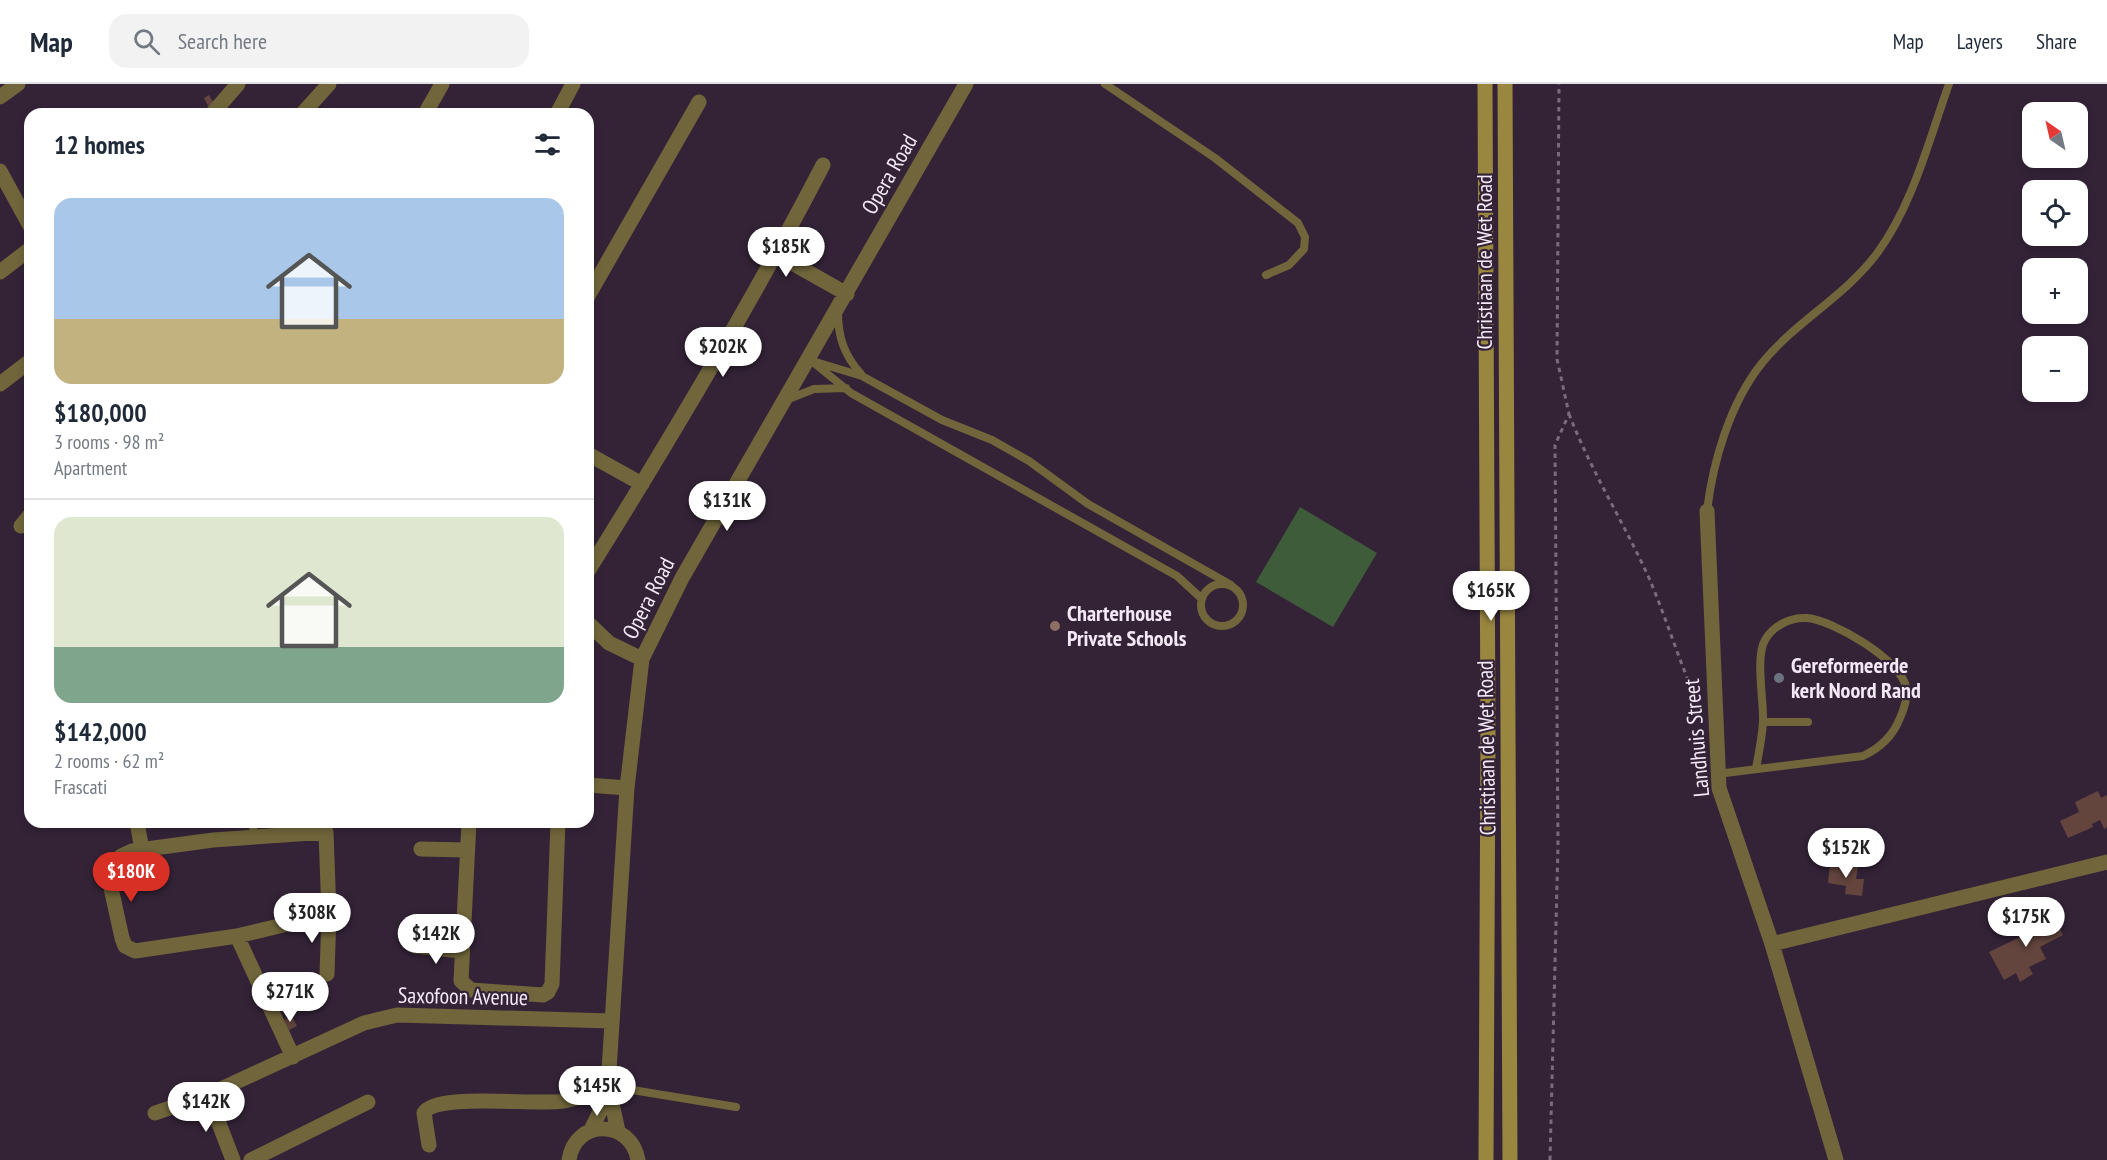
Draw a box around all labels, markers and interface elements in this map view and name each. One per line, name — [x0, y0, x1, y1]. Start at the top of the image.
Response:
search box — [109, 14, 529, 68]
text: Map — [30, 23, 73, 60]
icon: search — [130, 25, 163, 58]
text: Search here — [178, 27, 267, 55]
text: Map — [1893, 28, 1924, 55]
text: Layers — [1957, 28, 2003, 55]
text: Share — [2036, 28, 2077, 55]
north arrow — [2022, 102, 2088, 168]
map controls — [2022, 102, 2088, 402]
text: 12 homes — [54, 128, 145, 161]
icon: filters — [531, 128, 564, 161]
street label: Opera Road — [855, 129, 923, 219]
street label: Christiaan de Wet Road — [1470, 175, 1498, 350]
button: locate — [2022, 180, 2088, 246]
pin: $185K — [744, 227, 828, 278]
text: $185K — [762, 233, 810, 259]
icon: home — [255, 237, 363, 345]
button: + — [2022, 258, 2088, 324]
pin: $202K — [681, 327, 765, 378]
text: $202K — [699, 333, 747, 359]
button: − — [2022, 336, 2088, 402]
text: $180,000 — [54, 396, 147, 429]
text: 3 rooms · 98 m² — [54, 429, 164, 455]
text: Apartment — [54, 455, 127, 481]
pin: $131K — [685, 481, 769, 532]
text: $131K — [703, 487, 751, 513]
street label: Opera Road — [616, 553, 680, 643]
icon: home — [255, 556, 363, 664]
pin: $165K — [1449, 571, 1533, 622]
text: $165K — [1467, 577, 1515, 603]
place label: Charterhouse Private Schools — [1067, 599, 1187, 652]
marker: Charterhouse Private Schools — [1048, 619, 1062, 633]
place label: Gereformeerde kerk Noord Rand — [1791, 651, 1921, 704]
street label: Christiaan de Wet Road — [1470, 660, 1502, 836]
marker: Gereformeerde kerk Noord Rand — [1772, 671, 1786, 685]
street label: Landhuis Street — [1677, 678, 1715, 798]
text: $142,000 — [54, 715, 147, 748]
text: 2 rooms · 62 m² — [54, 748, 164, 774]
text: Frascati — [54, 774, 107, 800]
pin: $152K — [1804, 828, 1888, 879]
text: $152K — [1822, 834, 1870, 860]
pin: $180K — [89, 852, 173, 903]
text: $180K — [107, 858, 155, 884]
pin: $308K — [270, 893, 354, 944]
pin: $175K — [1984, 897, 2068, 948]
text: $308K — [288, 899, 336, 925]
text: $175K — [2002, 903, 2050, 929]
pin: $142K — [394, 914, 478, 965]
text: $142K — [412, 920, 460, 946]
pin: $271K — [248, 972, 332, 1023]
text: $271K — [266, 978, 314, 1004]
street label: Saxofoon Avenue — [398, 981, 528, 1011]
pin: $145K — [555, 1066, 639, 1117]
text: $145K — [573, 1072, 621, 1098]
pin: $142K — [164, 1082, 248, 1133]
text: $142K — [182, 1088, 230, 1114]

